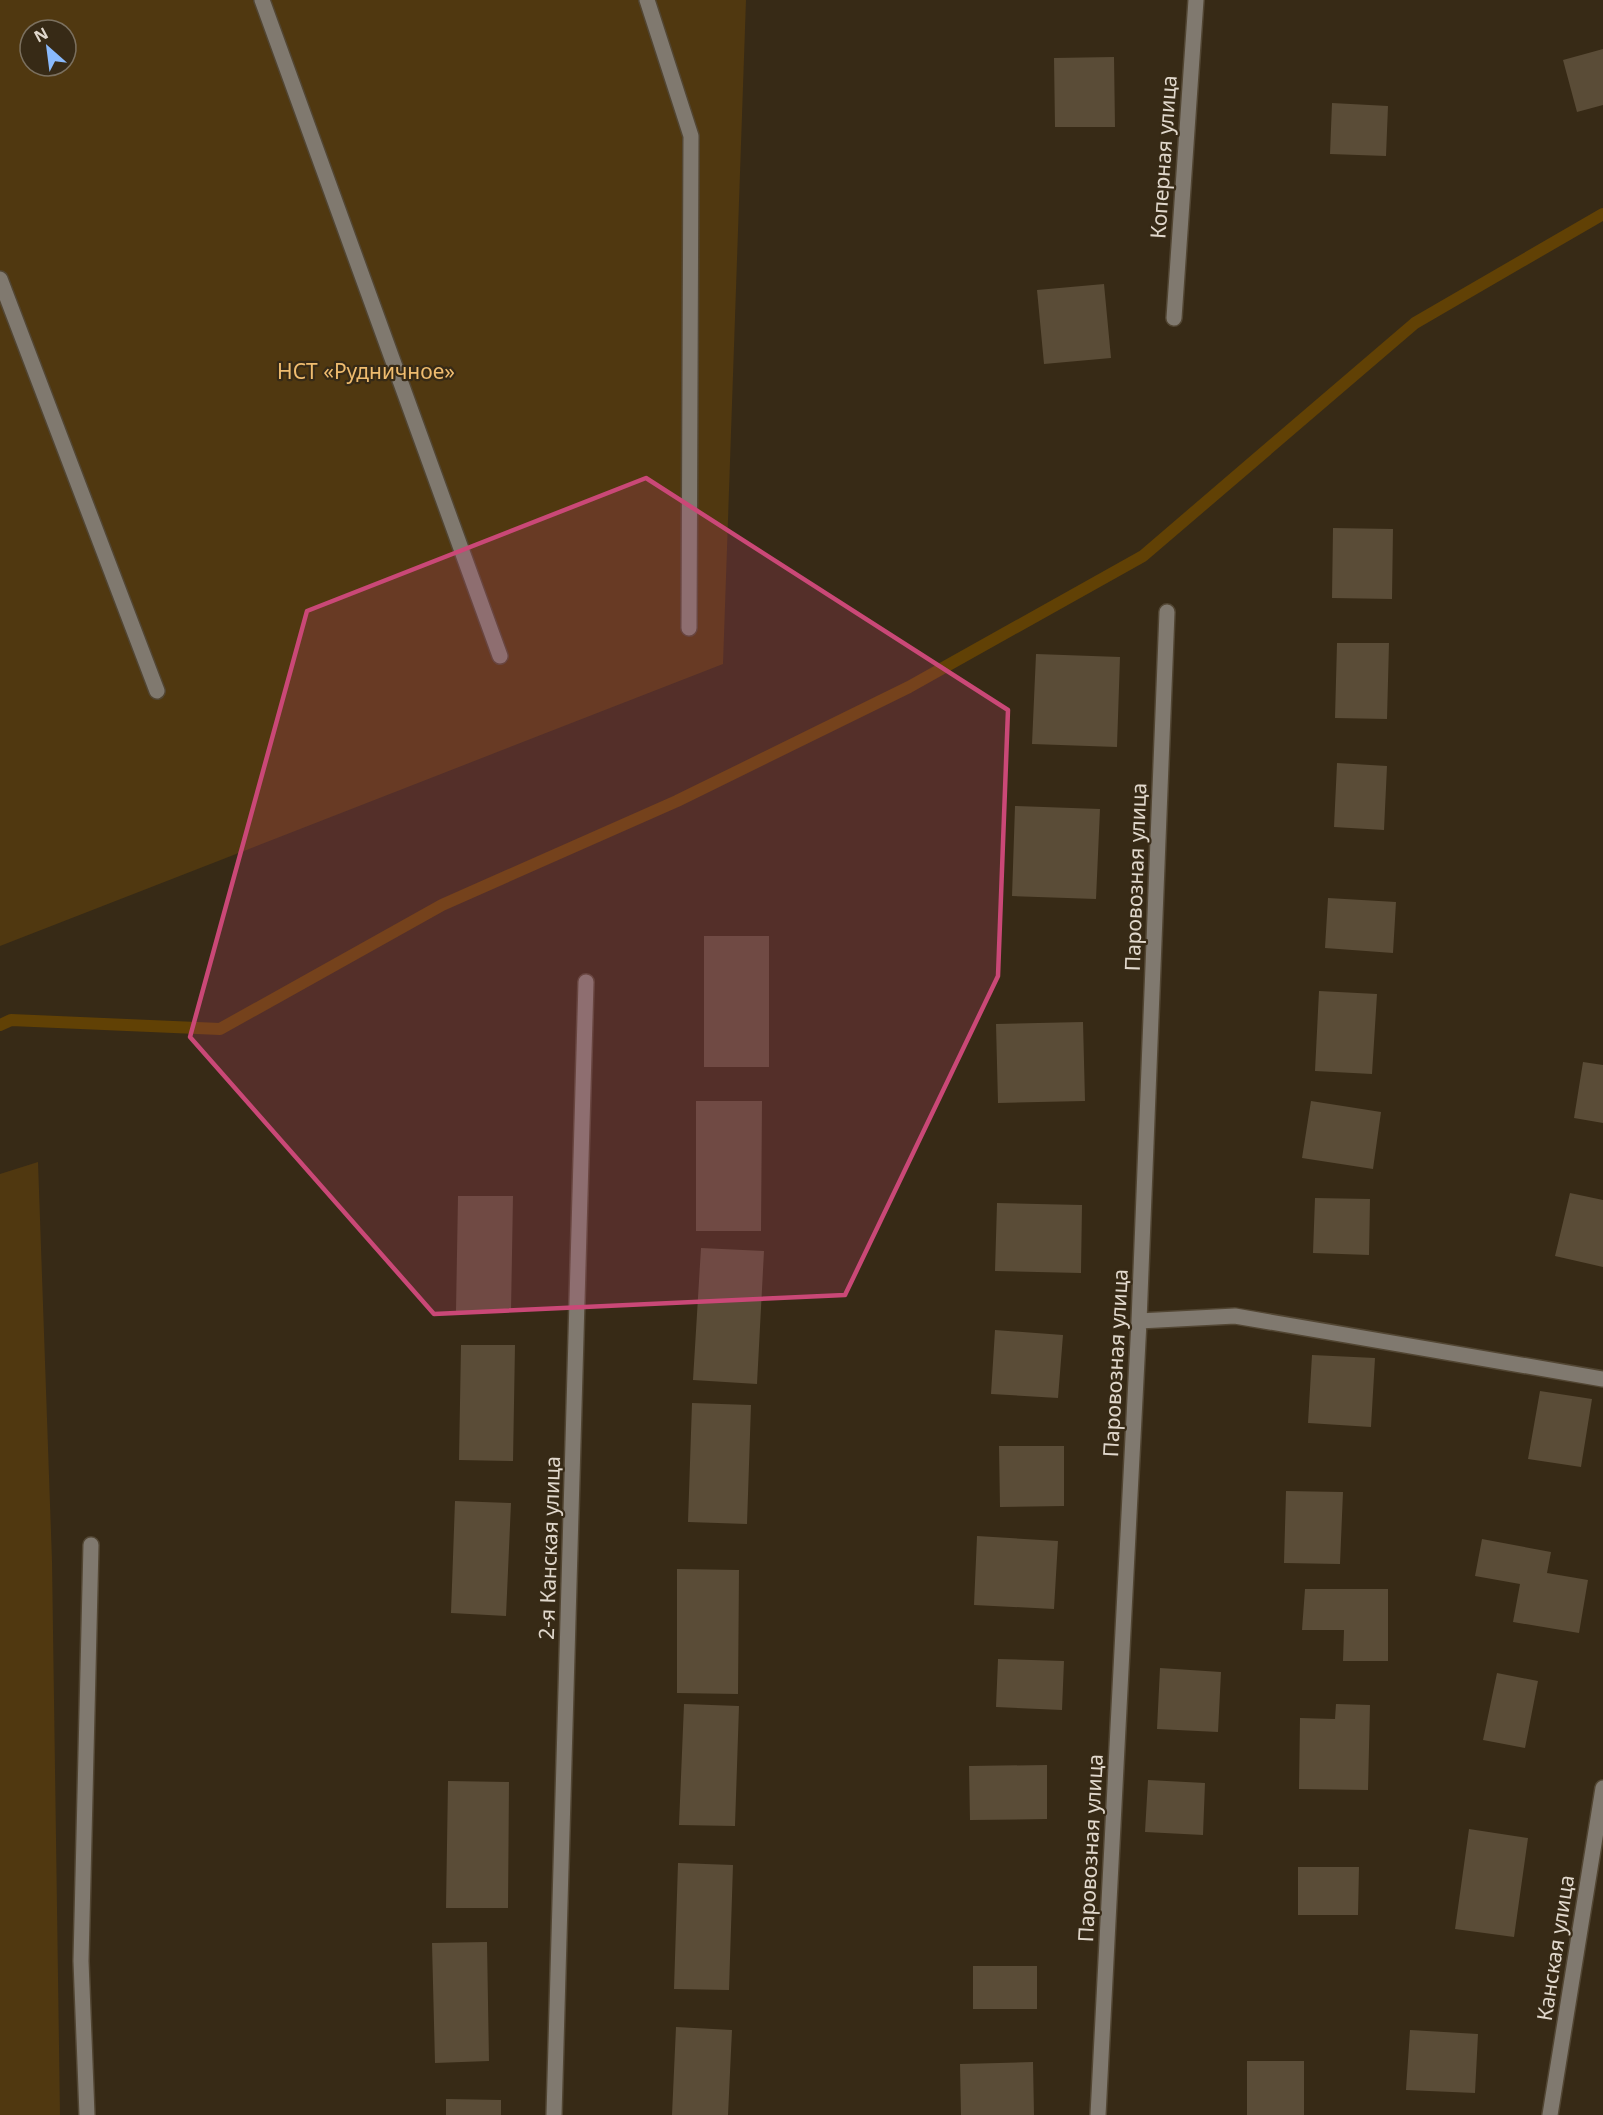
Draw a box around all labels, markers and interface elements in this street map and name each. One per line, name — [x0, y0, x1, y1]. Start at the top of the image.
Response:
north arrow — [18, 18, 78, 78]
text: N — [30, 22, 52, 48]
street label: Коперная улица — [1143, 74, 1183, 240]
park label: НСТ «Рудничное» — [277, 357, 455, 385]
street label: Паровозная улица — [1118, 782, 1152, 972]
street label: Паровозная улица — [1096, 1268, 1134, 1458]
street label: 2-я Канская улица — [532, 1456, 566, 1640]
street label: Паровозная улица — [1071, 1753, 1109, 1943]
street label: Канская улица — [1530, 1873, 1580, 2023]

